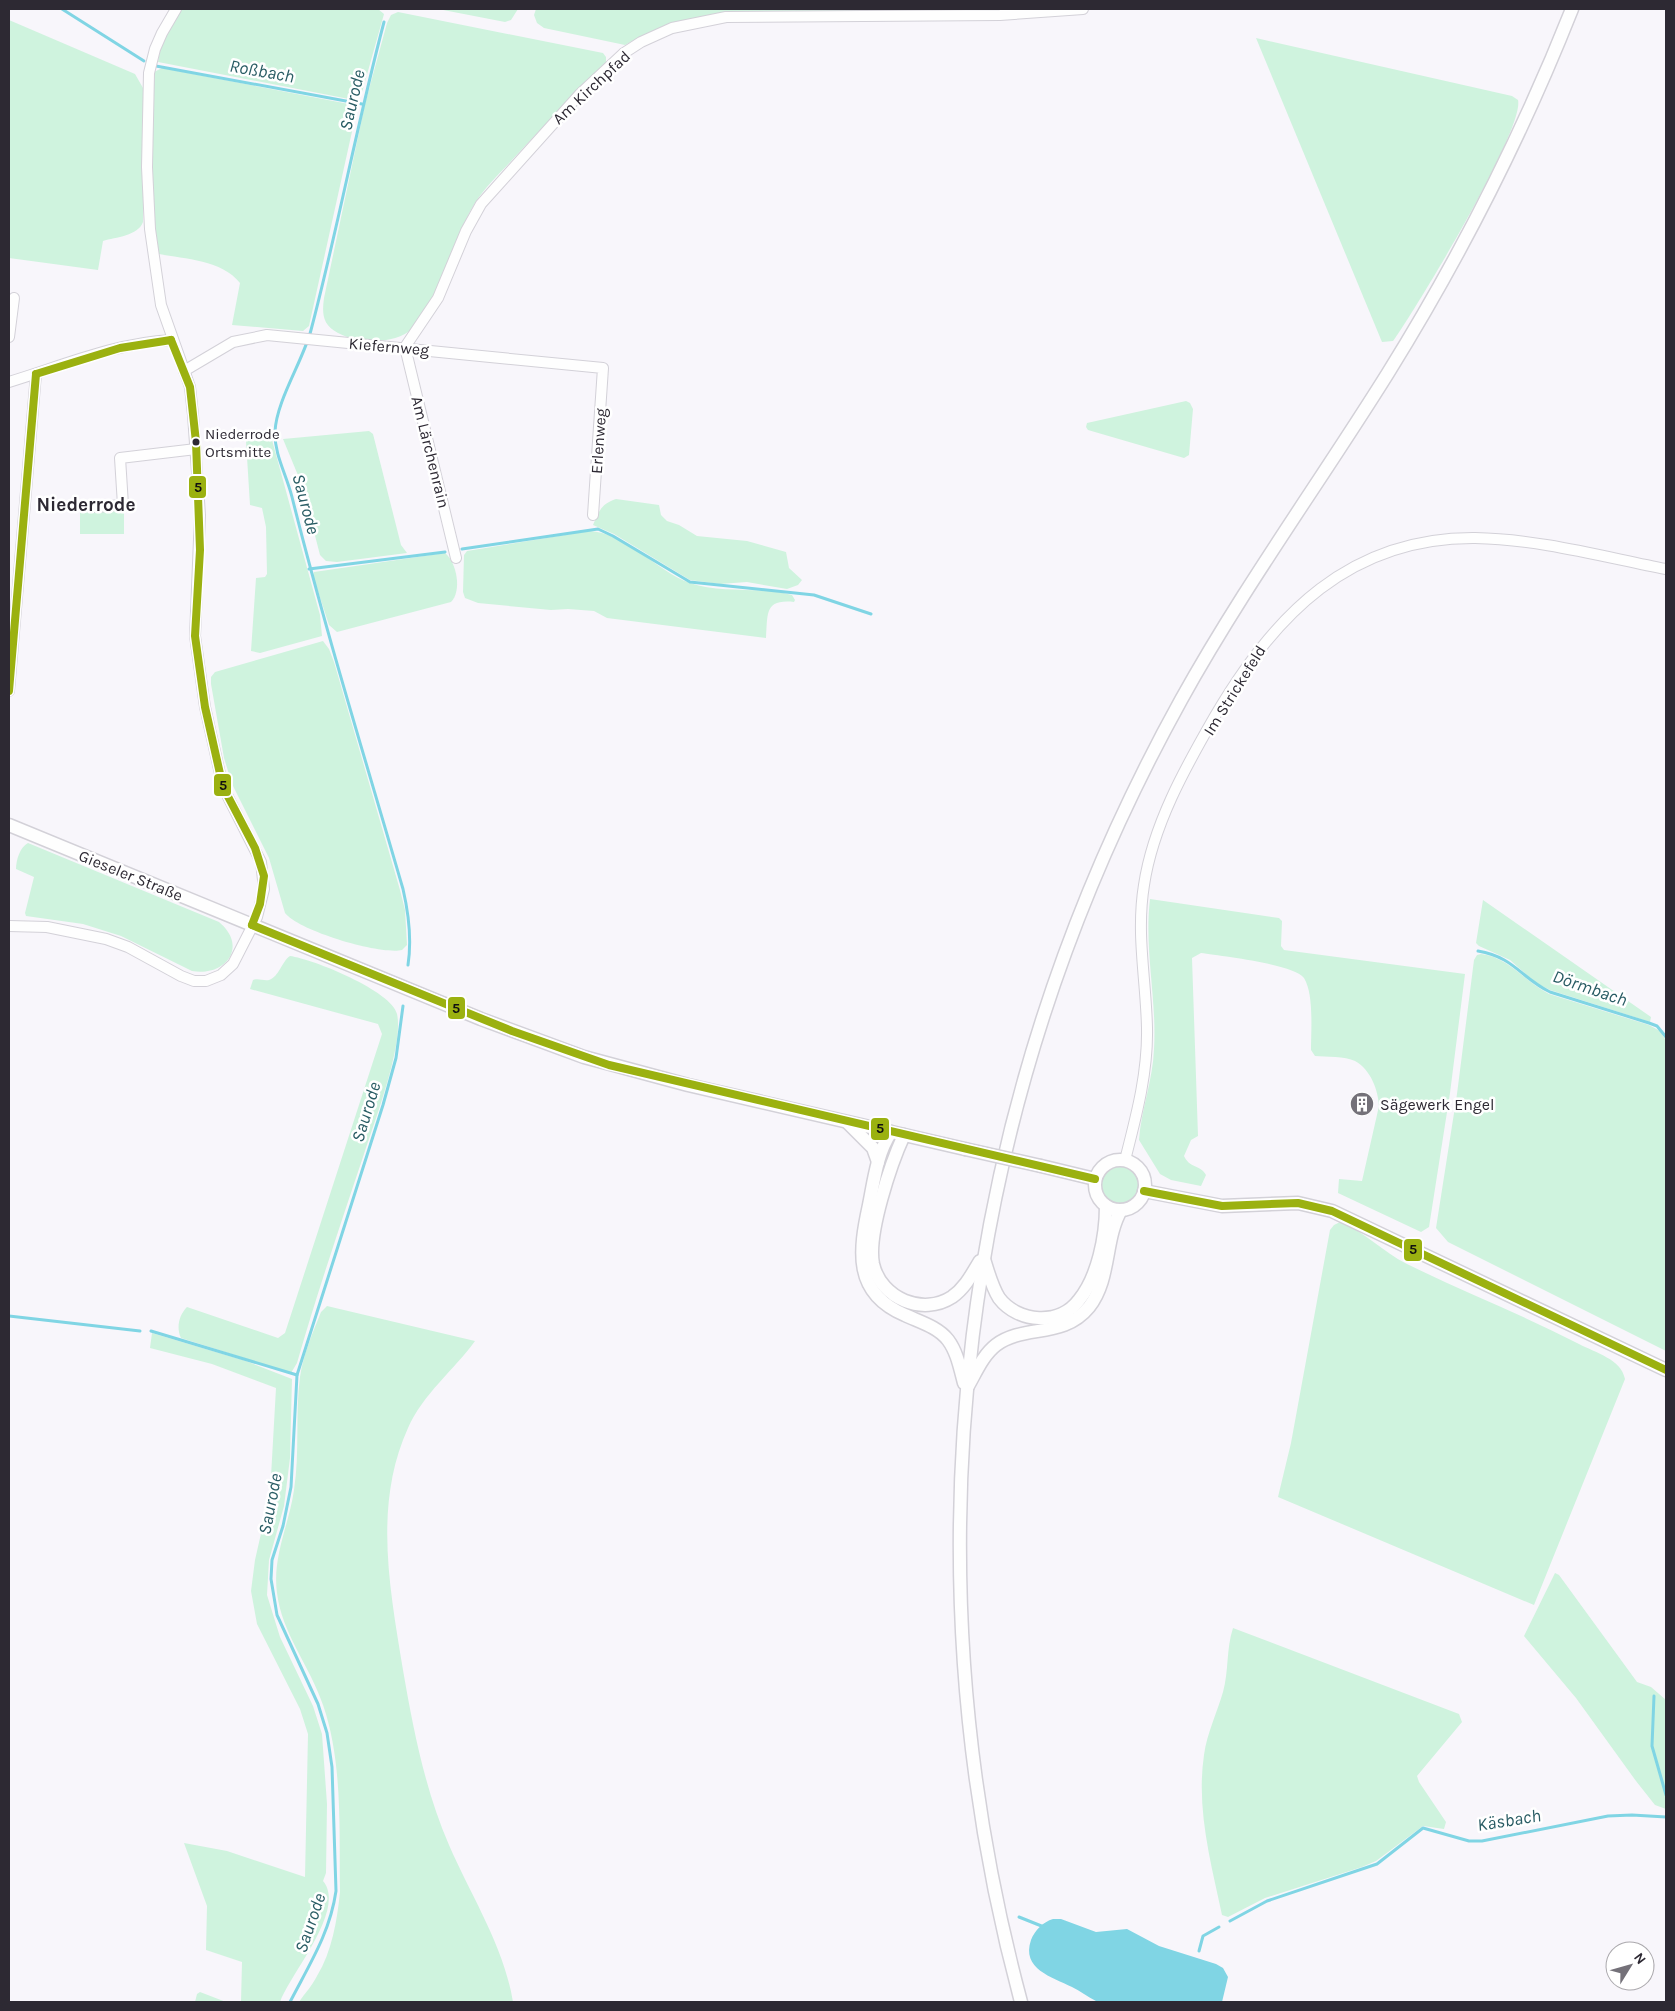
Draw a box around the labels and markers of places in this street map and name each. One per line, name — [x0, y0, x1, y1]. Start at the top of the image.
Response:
place label: Niederrode Ortsmitte — [205, 425, 280, 461]
marker: Niederrode Ortsmitte — [191, 437, 201, 447]
building icon: Sägewerk Engel — [1349, 1091, 1375, 1117]
place label: Sägewerk Engel — [1380, 1095, 1495, 1114]

